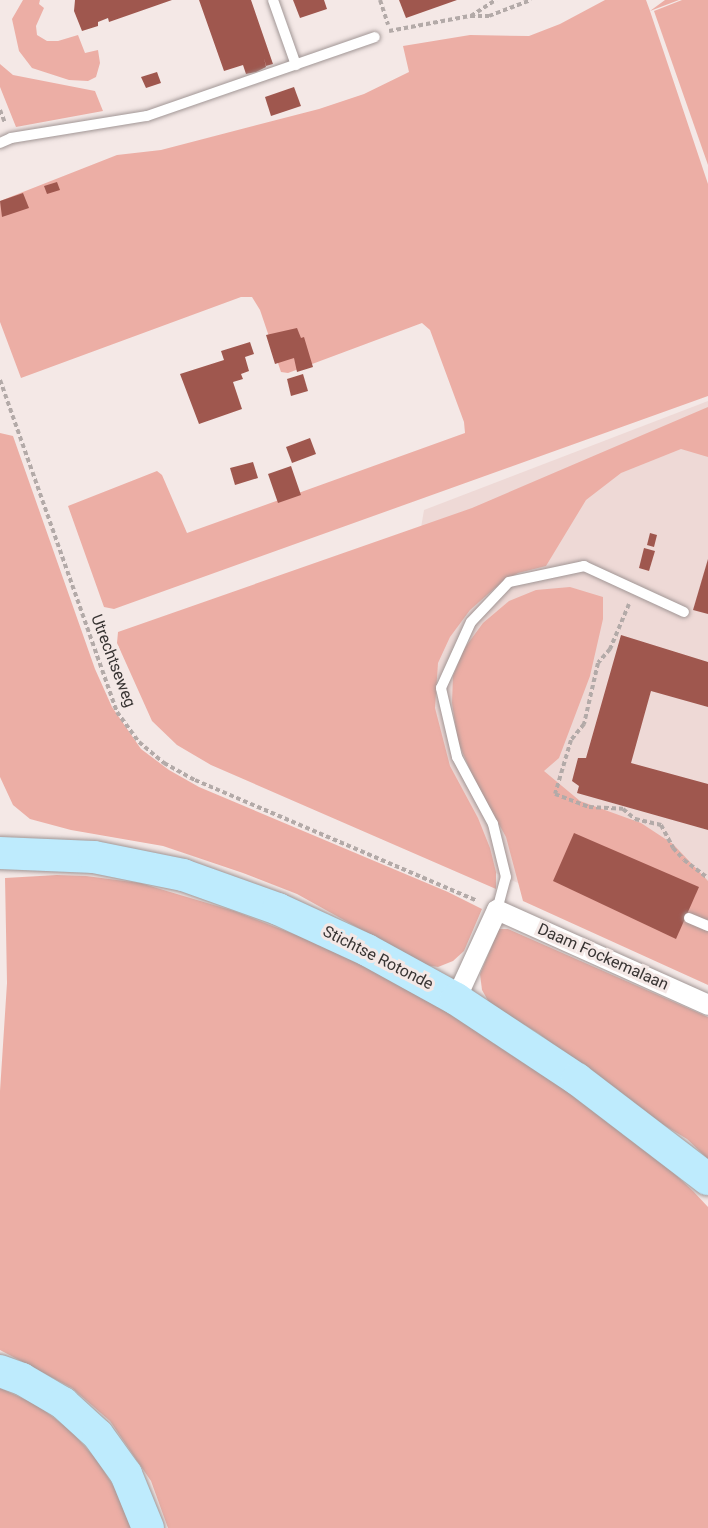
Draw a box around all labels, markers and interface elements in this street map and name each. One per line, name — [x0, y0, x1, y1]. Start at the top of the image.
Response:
street label: Utrechtseweg — [86, 612, 140, 710]
street label: Daam Fockemalaan — [535, 919, 671, 995]
street label: Stichtse Rotonde — [320, 922, 436, 994]

